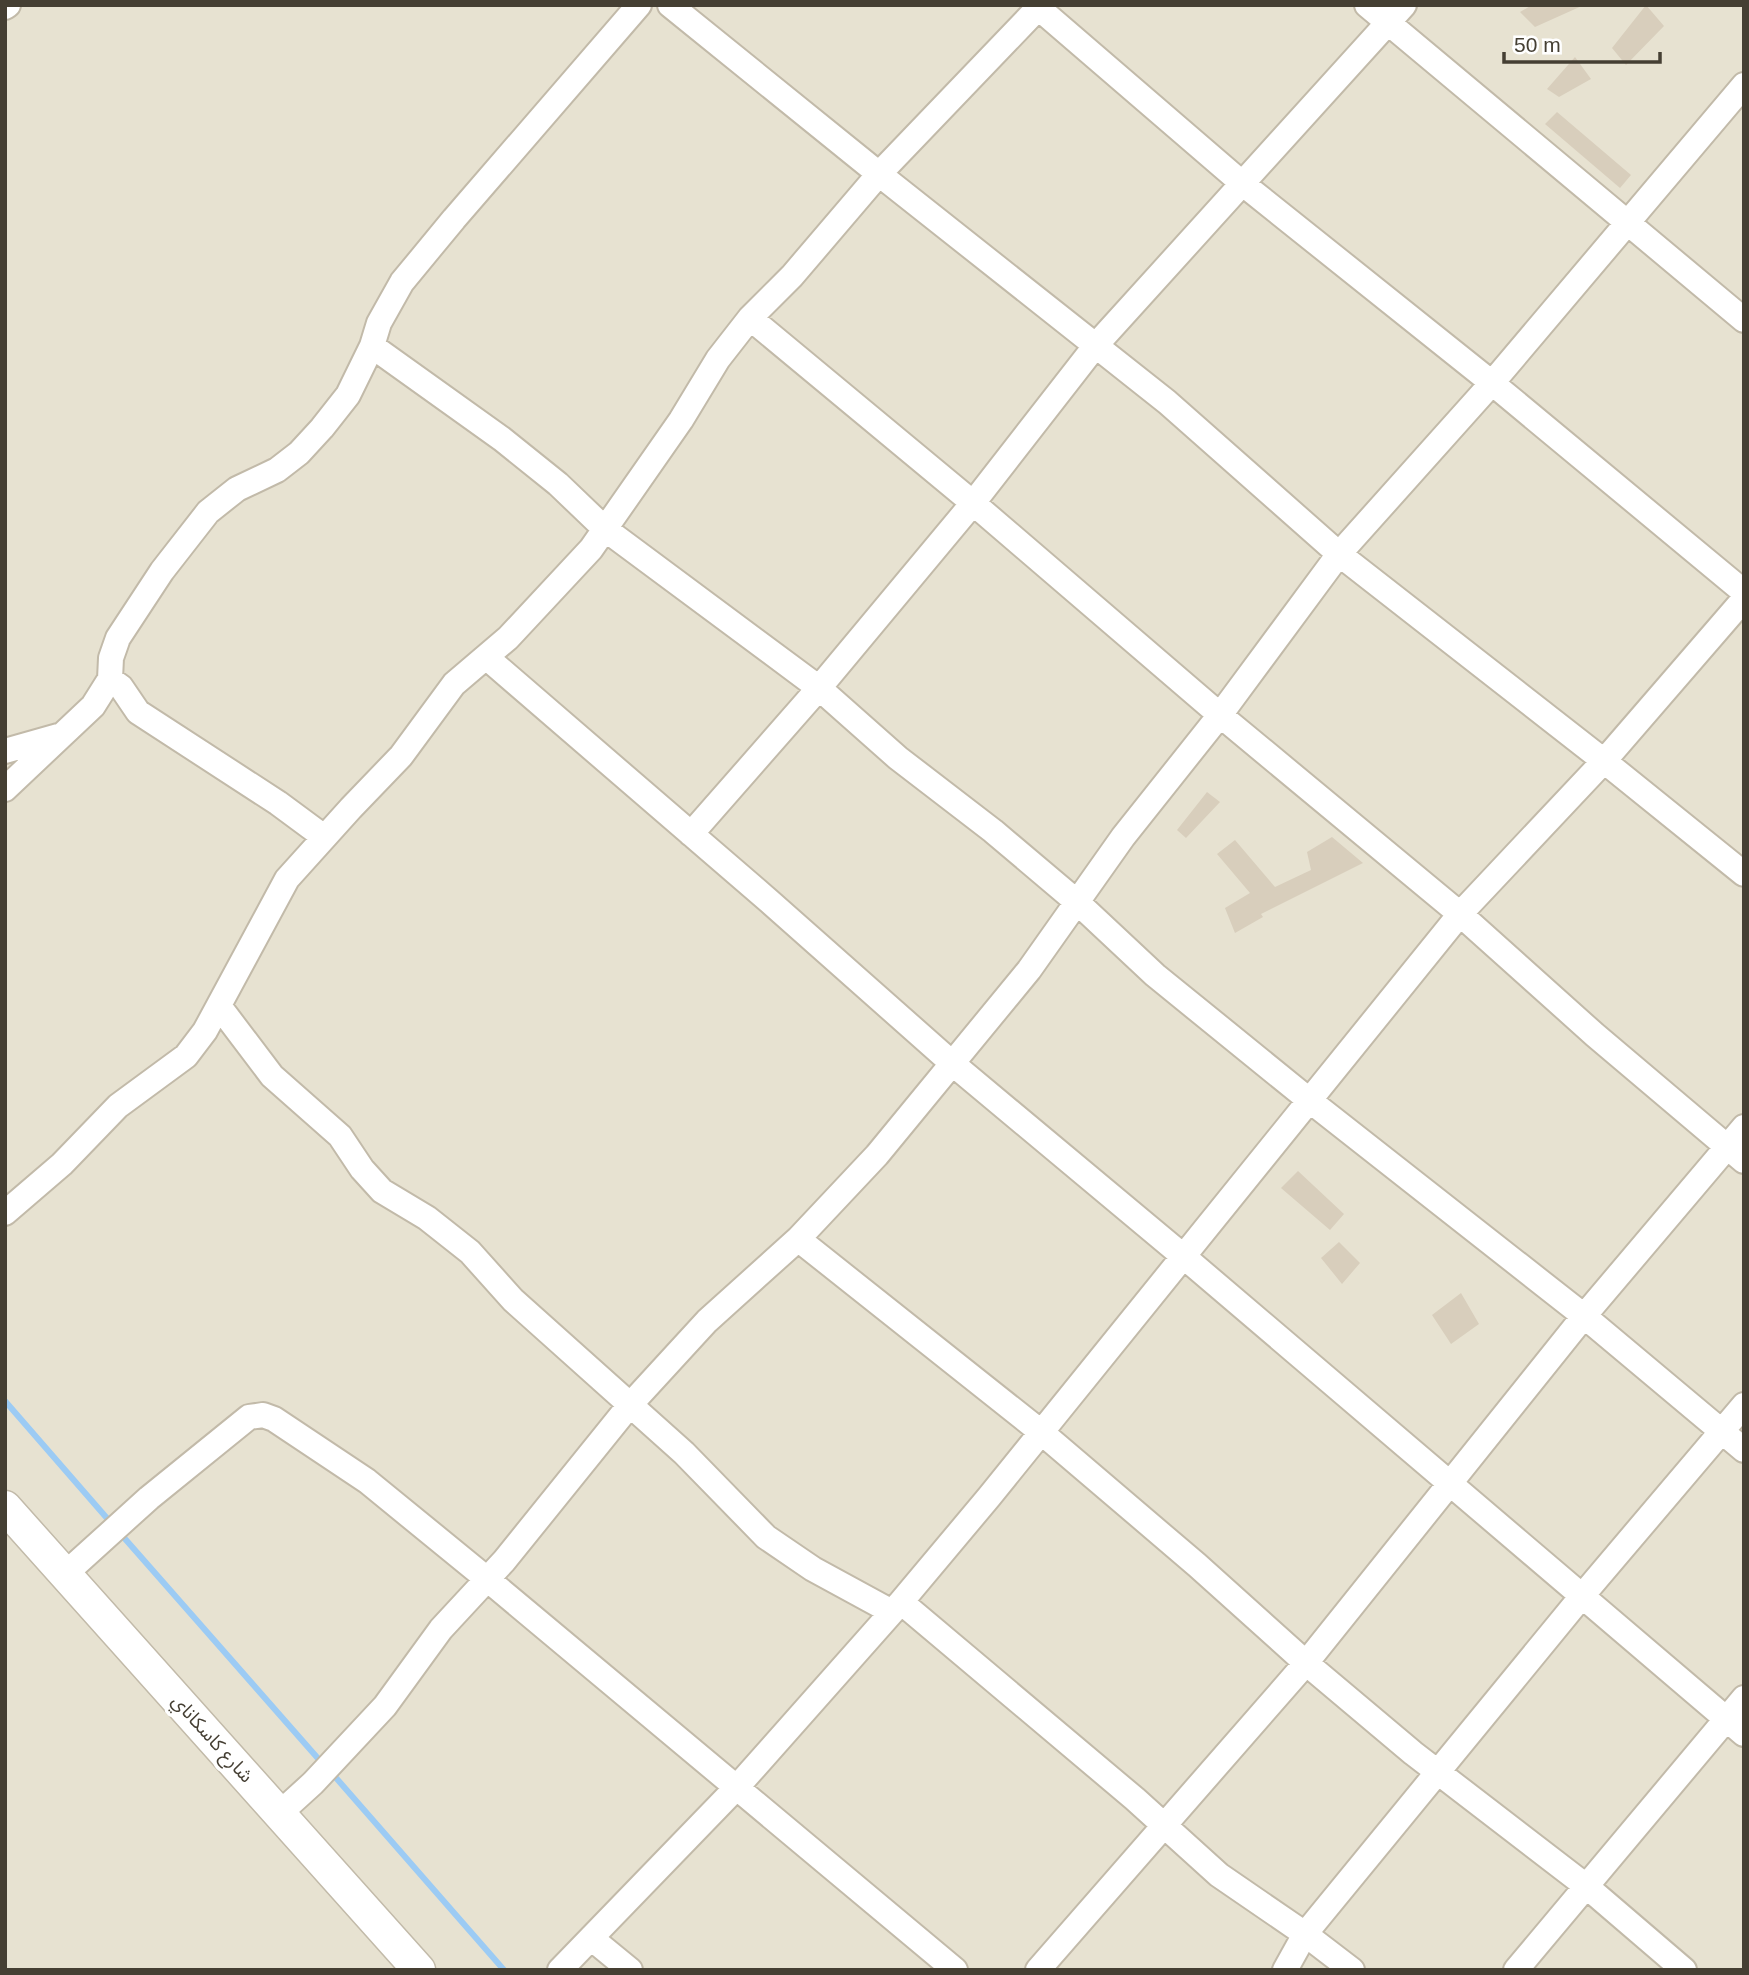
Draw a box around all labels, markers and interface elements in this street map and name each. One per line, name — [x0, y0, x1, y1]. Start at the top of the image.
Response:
scale bar — [1504, 21, 1660, 65]
text: 50 m — [1514, 33, 1561, 56]
street label: شارع كاسكاناي — [164, 1690, 258, 1789]

